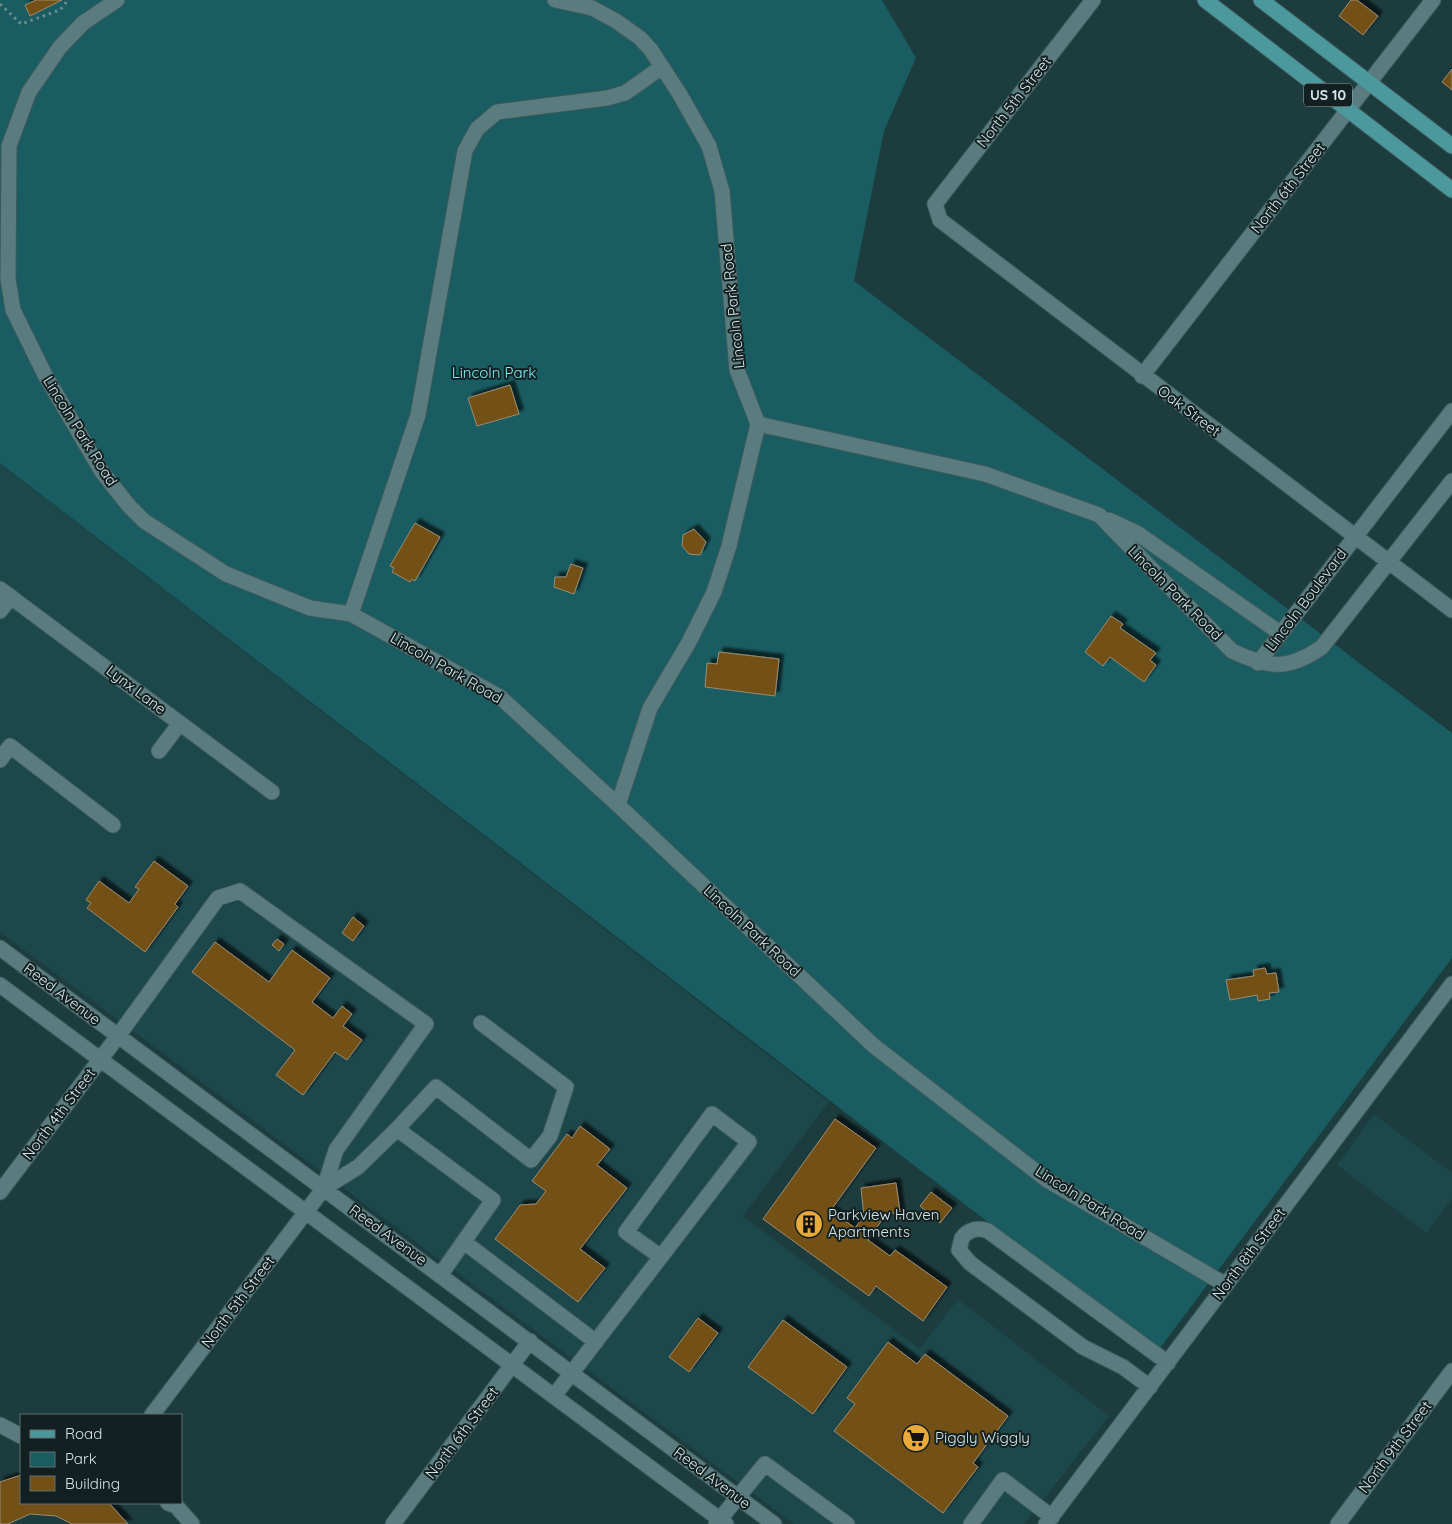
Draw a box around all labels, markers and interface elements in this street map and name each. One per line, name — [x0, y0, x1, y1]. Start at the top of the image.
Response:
street label: North 5th Street — [972, 52, 1055, 151]
road number: US 10 — [1304, 84, 1352, 106]
street label: North 6th Street — [1246, 138, 1329, 237]
street label: Lincoln Park Road — [716, 242, 749, 370]
park label: Lincoln Park — [452, 363, 536, 382]
street label: Lincoln Park Road — [39, 372, 122, 489]
street label: Oak Street — [1154, 381, 1224, 440]
street label: Lincoln Park Road — [1124, 541, 1227, 644]
street label: Lincoln Boulevard — [1261, 545, 1350, 655]
street label: Lincoln Park Road — [387, 628, 506, 707]
street label: Lynx Lane — [102, 661, 170, 718]
street label: Lincoln Park Road — [700, 881, 805, 981]
street label: Reed Avenue — [20, 959, 105, 1029]
street label: North 4th Street — [18, 1064, 99, 1163]
street label: Lincoln Park Road — [1032, 1161, 1149, 1244]
street label: Reed Avenue — [346, 1200, 431, 1269]
street label: North 8th Street — [1208, 1204, 1289, 1303]
place label: Parkview Haven Apartments — [828, 1205, 939, 1241]
building icon: Parkview Haven Apartments — [794, 1209, 824, 1239]
street label: North 5th Street — [197, 1252, 278, 1351]
street label: North 6th Street — [421, 1383, 502, 1482]
street label: North 9th Street — [1354, 1397, 1435, 1497]
legend — [20, 1414, 182, 1504]
supermarket icon: Piggly Wiggly — [901, 1423, 931, 1453]
text: Road — [65, 1424, 102, 1443]
place label: Piggly Wiggly — [935, 1428, 1030, 1447]
street label: Reed Avenue — [670, 1443, 755, 1513]
text: Park — [65, 1449, 97, 1468]
text: Building — [65, 1474, 120, 1493]

